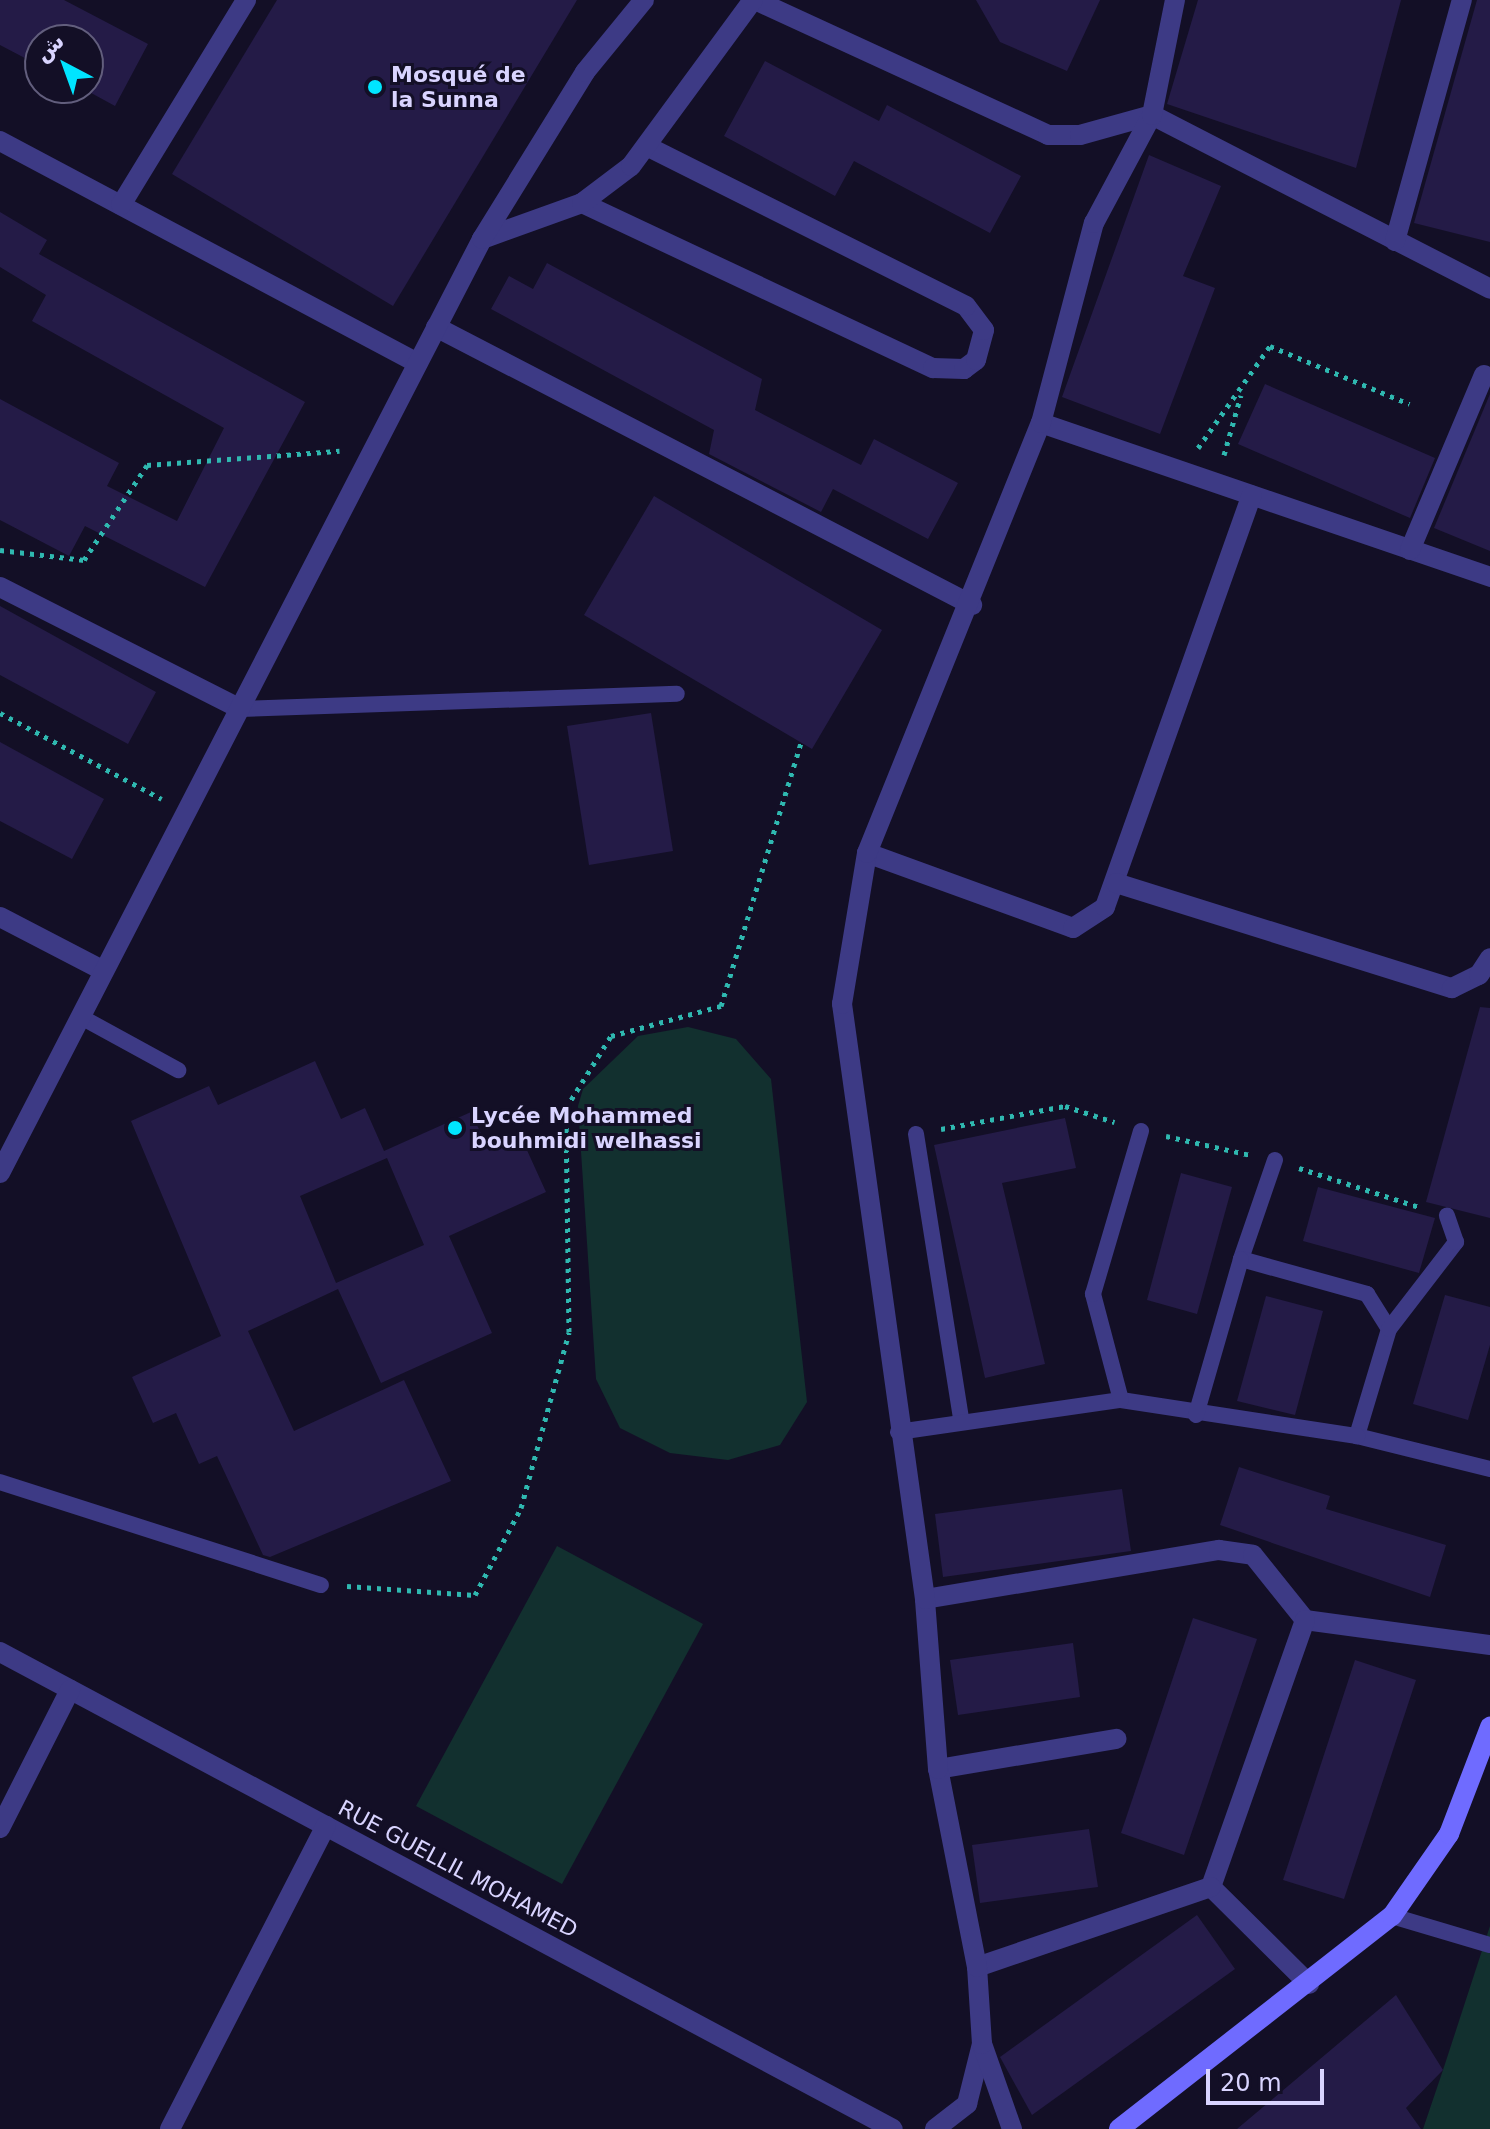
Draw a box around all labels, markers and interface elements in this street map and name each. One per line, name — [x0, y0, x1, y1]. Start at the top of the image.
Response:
north arrow — [24, 24, 104, 104]
text: ش — [30, 28, 69, 66]
place label: Mosqué de la Sunna — [391, 61, 526, 112]
marker: Mosqué de la Sunna — [366, 78, 384, 96]
place label: Lycée Mohammed bouhmidi welhassi — [471, 1102, 702, 1154]
marker: Lycée Mohammed bouhmidi welhassi — [446, 1119, 464, 1137]
street label: RUE GUELLIL MOHAMED — [334, 1795, 582, 1943]
scale bar — [1210, 2053, 1328, 2103]
text: 20 m — [1220, 2069, 1282, 2097]

